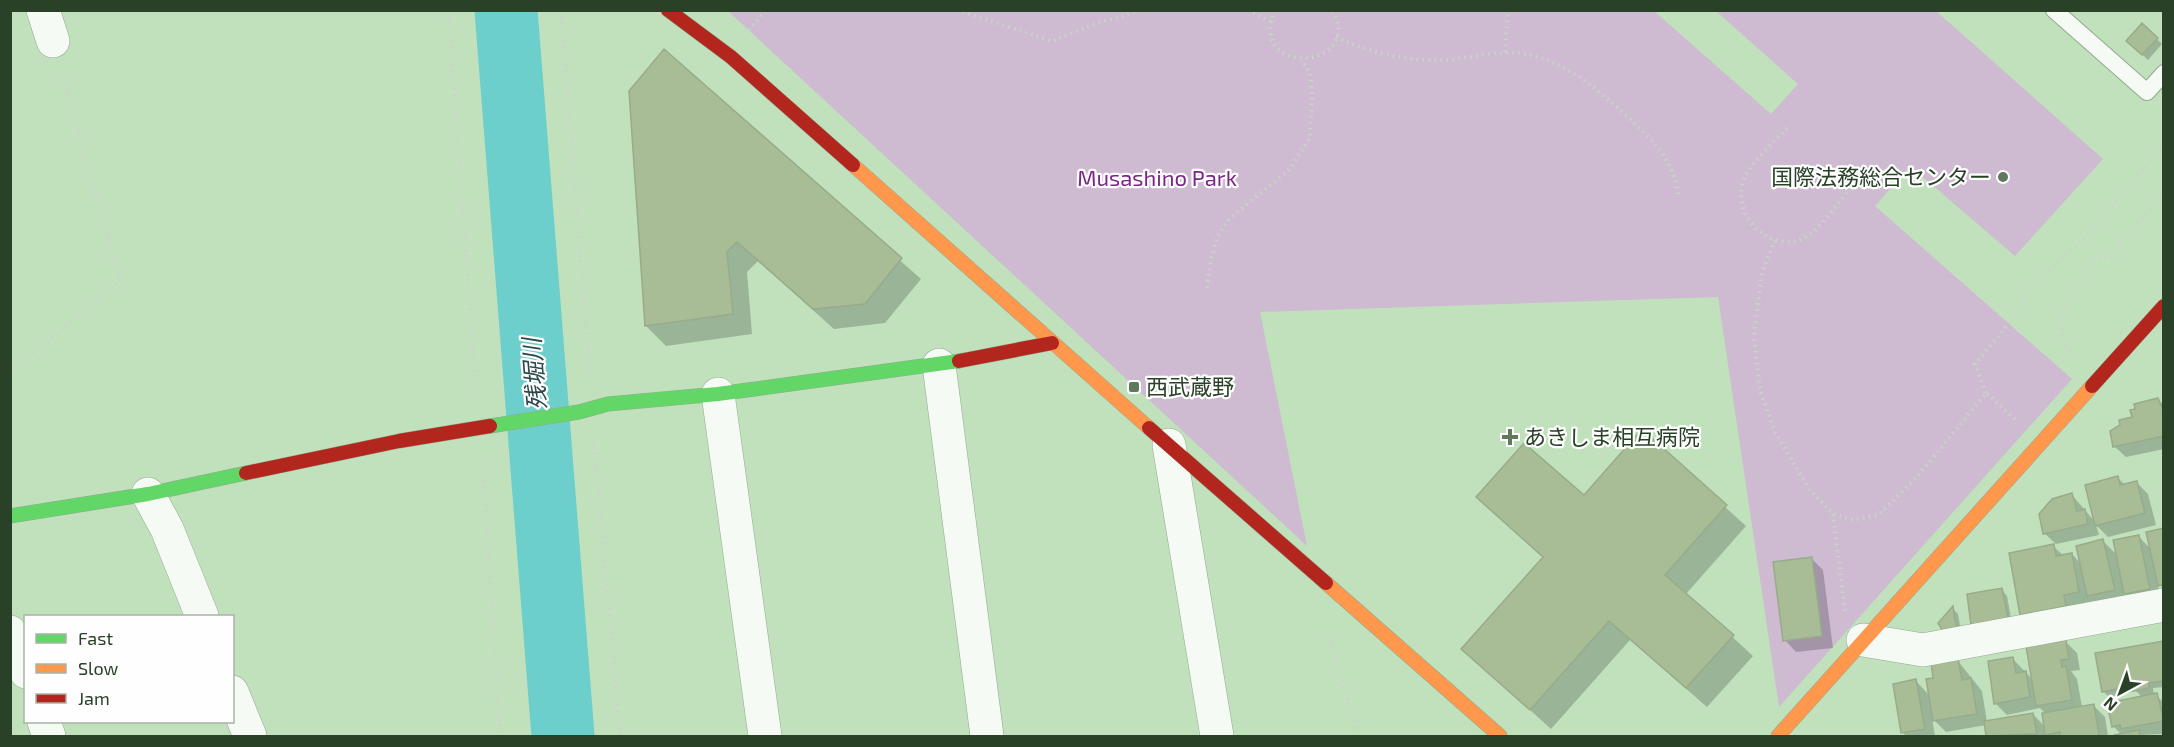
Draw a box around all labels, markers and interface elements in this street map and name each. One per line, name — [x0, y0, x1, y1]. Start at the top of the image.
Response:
place label: 国際法務総合センター — [1771, 163, 1991, 189]
park label: Musashino Park — [1077, 164, 1237, 190]
marker: 国際法務総合センター — [1996, 170, 2010, 184]
water label: 残堀川 — [516, 334, 551, 411]
place label: 西武蔵野 — [1146, 373, 1234, 399]
marker: 西武蔵野 — [1127, 380, 1141, 394]
place label: あきしま相互病院 — [1524, 423, 1700, 449]
marker: あきしま相互病院 — [1501, 428, 1519, 446]
legend — [24, 615, 234, 723]
text: Fast — [78, 627, 113, 649]
text: Slow — [78, 657, 119, 679]
north arrow — [2090, 663, 2150, 723]
text: Jam — [78, 687, 110, 709]
text: N — [2099, 694, 2120, 716]

